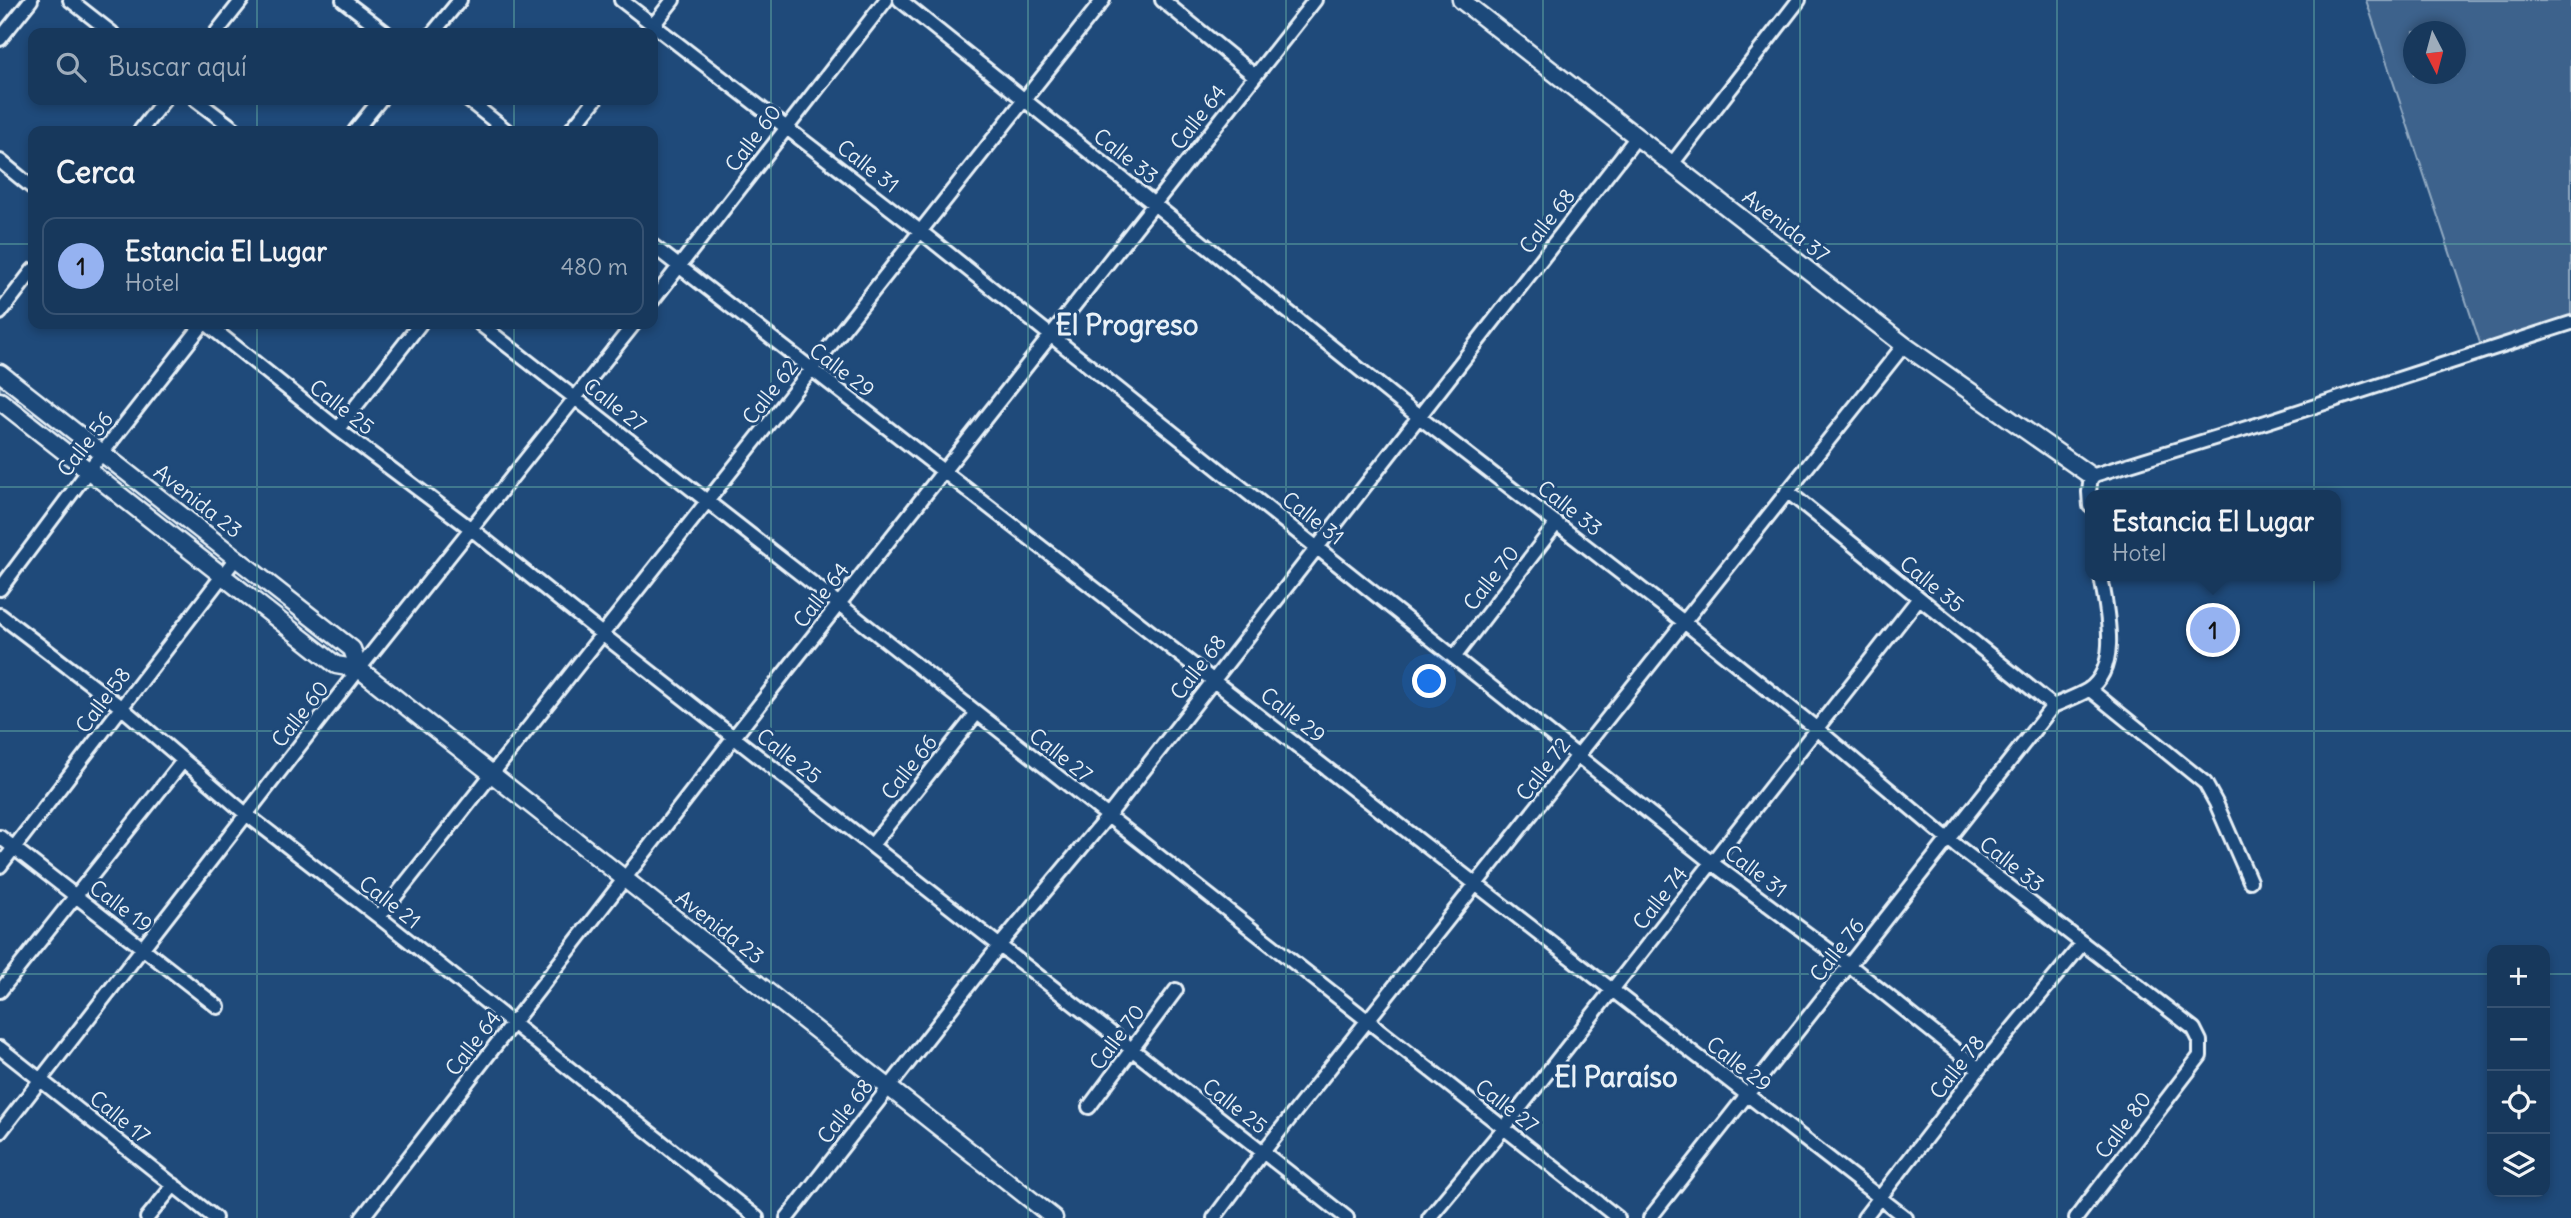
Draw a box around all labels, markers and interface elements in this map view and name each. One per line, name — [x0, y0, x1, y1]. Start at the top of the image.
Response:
north arrow — [2403, 21, 2466, 84]
search box — [28, 28, 658, 105]
icon: search — [52, 48, 90, 86]
text: Buscar aquí — [108, 50, 247, 83]
street label: Calle 64 — [1164, 79, 1232, 155]
street label: Calle 60 — [719, 99, 787, 177]
street label: Calle 33 — [1088, 122, 1164, 190]
street label: Calle 31 — [832, 133, 904, 199]
text: Cerca — [56, 153, 135, 191]
street label: Calle 68 — [1513, 183, 1581, 259]
street label: Avenida 37 — [1737, 184, 1835, 268]
text: Estancia El Lugar — [125, 235, 327, 268]
text: 1 — [76, 252, 86, 281]
text: 480 m — [561, 252, 628, 281]
text: Hotel — [125, 268, 179, 297]
district label: El Progreso — [1056, 307, 1198, 343]
street label: Calle 29 — [804, 337, 880, 403]
street label: Calle 62 — [736, 354, 804, 430]
street label: Calle 27 — [578, 372, 652, 438]
street label: Calle 25 — [304, 373, 380, 441]
street label: Calle 56 — [51, 406, 119, 482]
street label: Avenida 23 — [149, 458, 247, 544]
street label: Calle 33 — [1532, 474, 1608, 542]
street label: Calle 31 — [1277, 485, 1349, 551]
popup — [2085, 490, 2341, 581]
text: Estancia El Lugar — [2112, 505, 2314, 538]
text: Hotel — [2112, 538, 2166, 567]
street label: Calle 70 — [1457, 540, 1525, 616]
street label: Calle 35 — [1894, 550, 1970, 618]
street label: Calle 64 — [787, 557, 855, 633]
pin: 1 — [2190, 604, 2236, 656]
street label: Calle 68 — [1164, 629, 1232, 705]
street label: Calle 58 — [69, 662, 137, 738]
your location — [1412, 664, 1446, 698]
street label: Calle 60 — [266, 675, 334, 753]
street label: Calle 29 — [1255, 681, 1331, 749]
street label: Calle 25 — [751, 722, 827, 790]
street label: Calle 27 — [1024, 722, 1098, 788]
street label: Calle 66 — [875, 729, 943, 805]
street label: Calle 72 — [1510, 732, 1576, 806]
street label: Calle 33 — [1974, 830, 2050, 898]
street label: Calle 31 — [1719, 839, 1793, 903]
street label: Calle 74 — [1627, 861, 1693, 935]
street label: Calle 21 — [354, 869, 426, 935]
street label: Calle 19 — [84, 874, 158, 938]
street label: Avenida 23 — [671, 884, 769, 970]
street label: Calle 76 — [1804, 913, 1870, 987]
map controls — [2487, 945, 2550, 1197]
button: + — [2487, 945, 2550, 1008]
street label: Calle 70 — [1084, 999, 1150, 1075]
street label: Calle 64 — [439, 1005, 507, 1081]
button: − — [2487, 1008, 2550, 1071]
street label: Calle 29 — [1701, 1030, 1777, 1098]
street label: Calle 78 — [1924, 1030, 1990, 1104]
district label: El Paraíso — [1554, 1059, 1678, 1095]
button: locate — [2487, 1071, 2550, 1134]
street label: Calle 25 — [1197, 1072, 1273, 1140]
street label: Calle 68 — [811, 1073, 879, 1149]
street label: Calle 27 — [1470, 1073, 1544, 1139]
street label: Calle 17 — [84, 1084, 156, 1150]
street label: Calle 80 — [2089, 1086, 2157, 1164]
button: layers — [2487, 1134, 2550, 1197]

